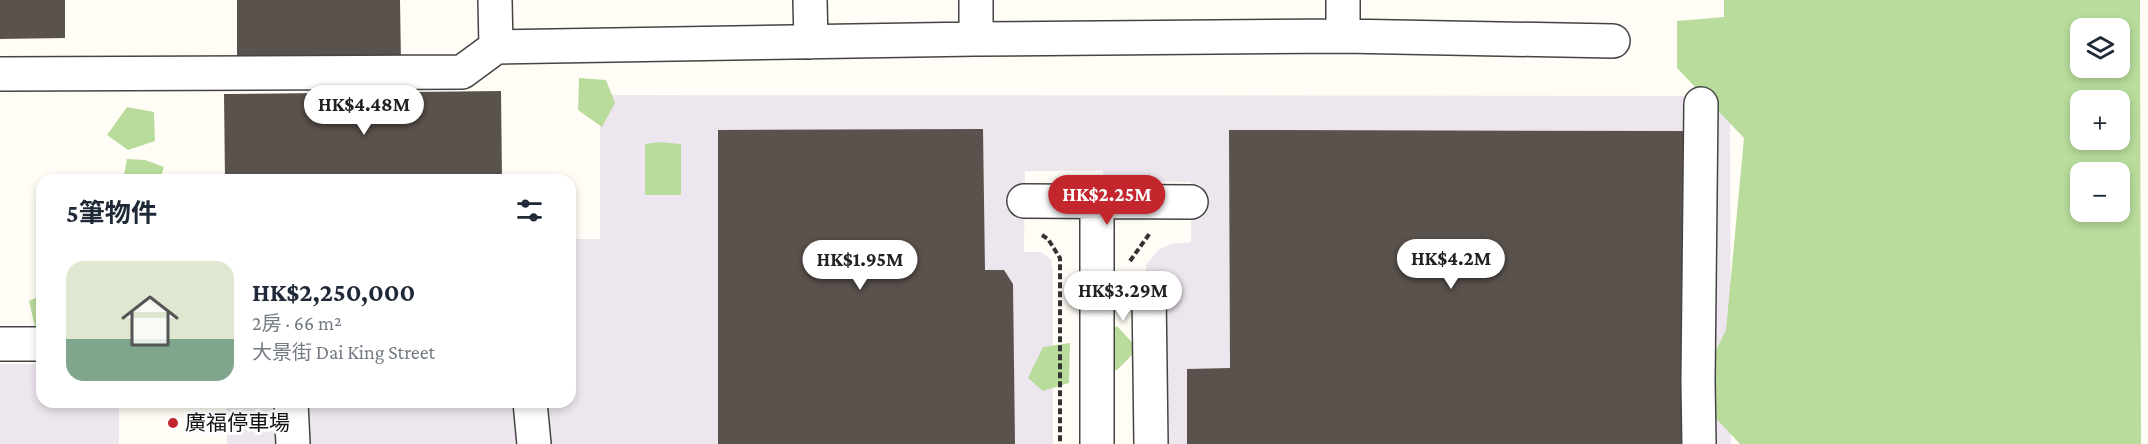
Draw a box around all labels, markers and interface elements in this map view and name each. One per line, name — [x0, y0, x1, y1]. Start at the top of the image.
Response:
map controls — [2070, 18, 2130, 222]
button: layers — [2070, 18, 2130, 78]
pin: HK$4.48M — [302, 85, 426, 136]
button: + — [2070, 90, 2130, 150]
text: HK$4.48M — [318, 93, 410, 115]
button: − — [2070, 162, 2130, 222]
pin: HK$2.25M — [1045, 175, 1169, 226]
text: HK$2.25M — [1062, 183, 1152, 205]
icon: filters — [513, 194, 546, 227]
text: 5筆物件 — [66, 199, 157, 228]
pin: HK$4.2M — [1396, 239, 1506, 290]
pin: HK$1.95M — [798, 240, 922, 291]
text: HK$4.2M — [1411, 247, 1491, 269]
text: HK$1.95M — [817, 248, 904, 270]
pin: HK$3.29M — [1061, 271, 1185, 322]
text: HK$2,250,000 — [252, 278, 415, 307]
text: HK$3.29M — [1078, 279, 1168, 301]
icon: home — [114, 285, 186, 357]
text: 2房 · 66 m² — [252, 312, 342, 334]
text: 大景街 Dai King Street — [252, 341, 435, 363]
place label: 廣福停車場 — [185, 411, 290, 435]
marker: 廣福停車場 — [166, 416, 180, 430]

